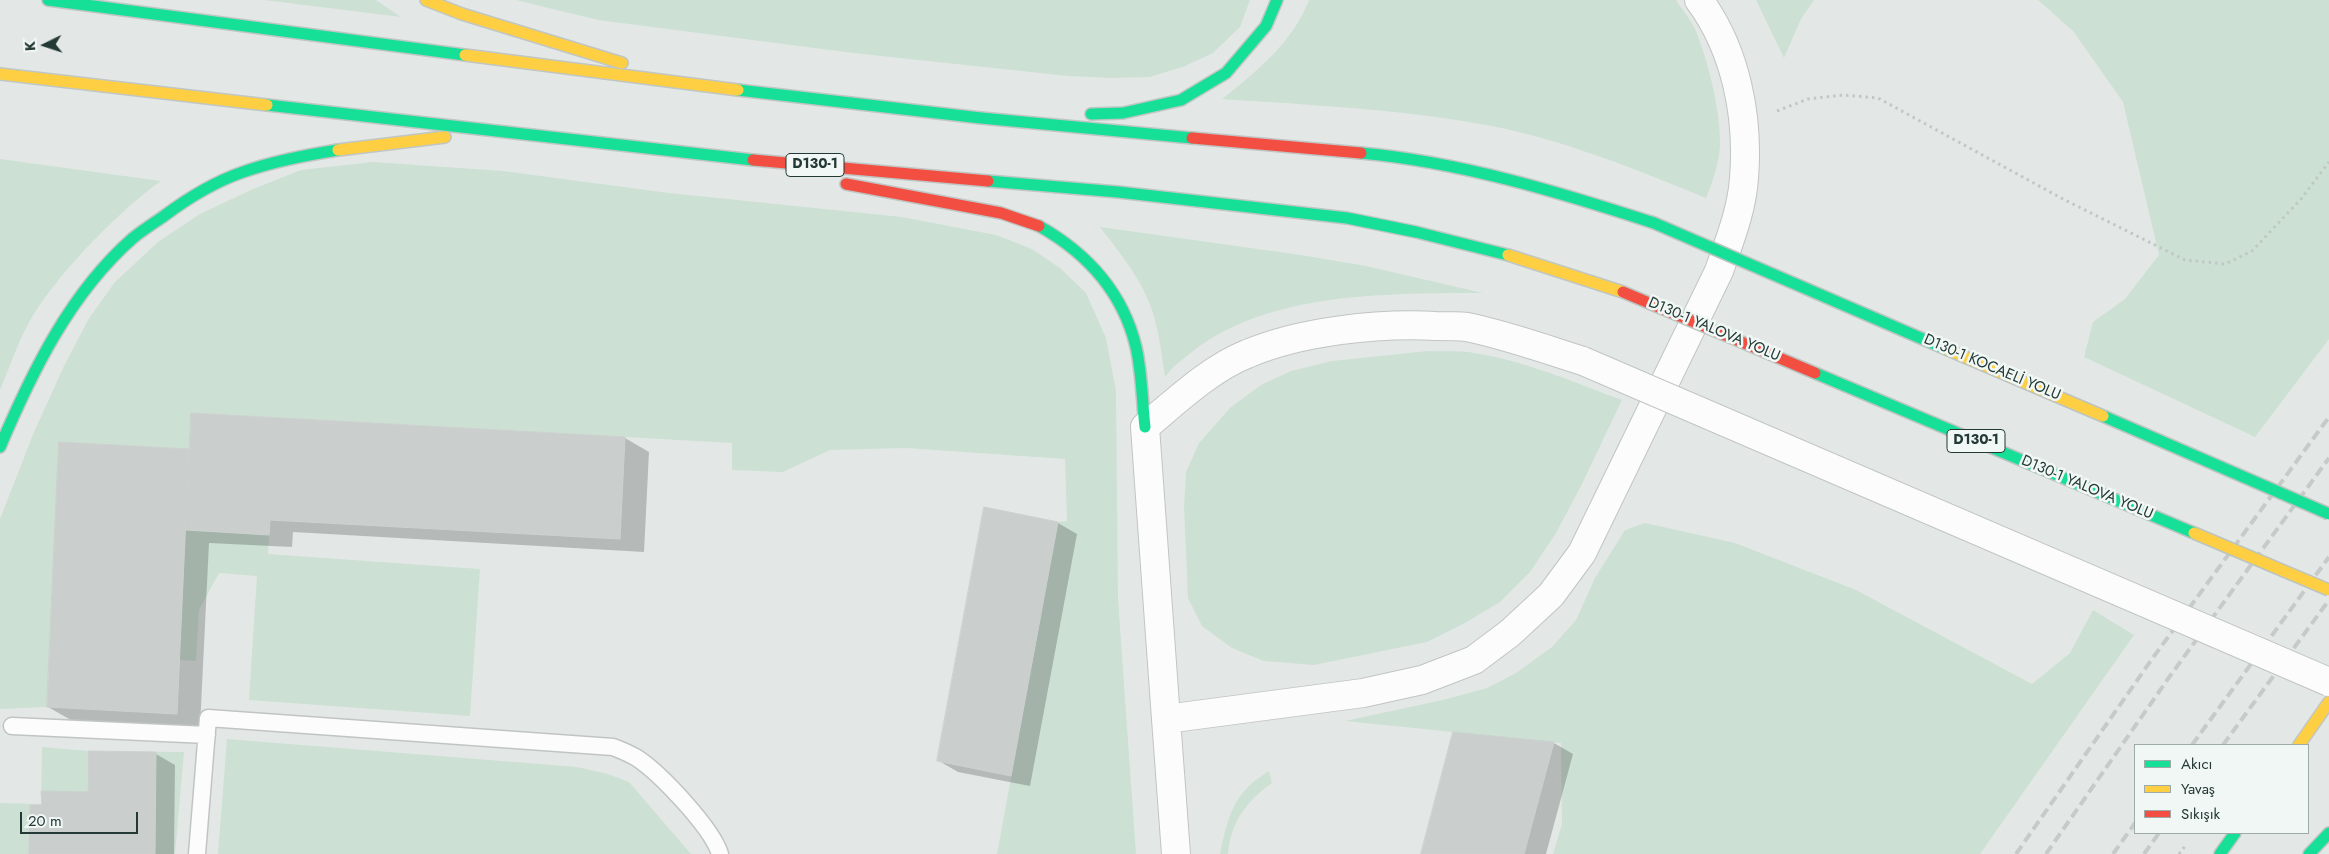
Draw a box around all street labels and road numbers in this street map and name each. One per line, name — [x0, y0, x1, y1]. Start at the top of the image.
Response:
road number: D130-1 — [786, 154, 844, 176]
street label: D130-1 YALOVA YOLU — [1645, 294, 1783, 366]
street label: D130-1 KOCAELİ YOLU — [1921, 331, 2063, 405]
road number: D130-1 — [1947, 430, 2005, 452]
street label: D130-1 YALOVA YOLU — [2018, 452, 2156, 524]

